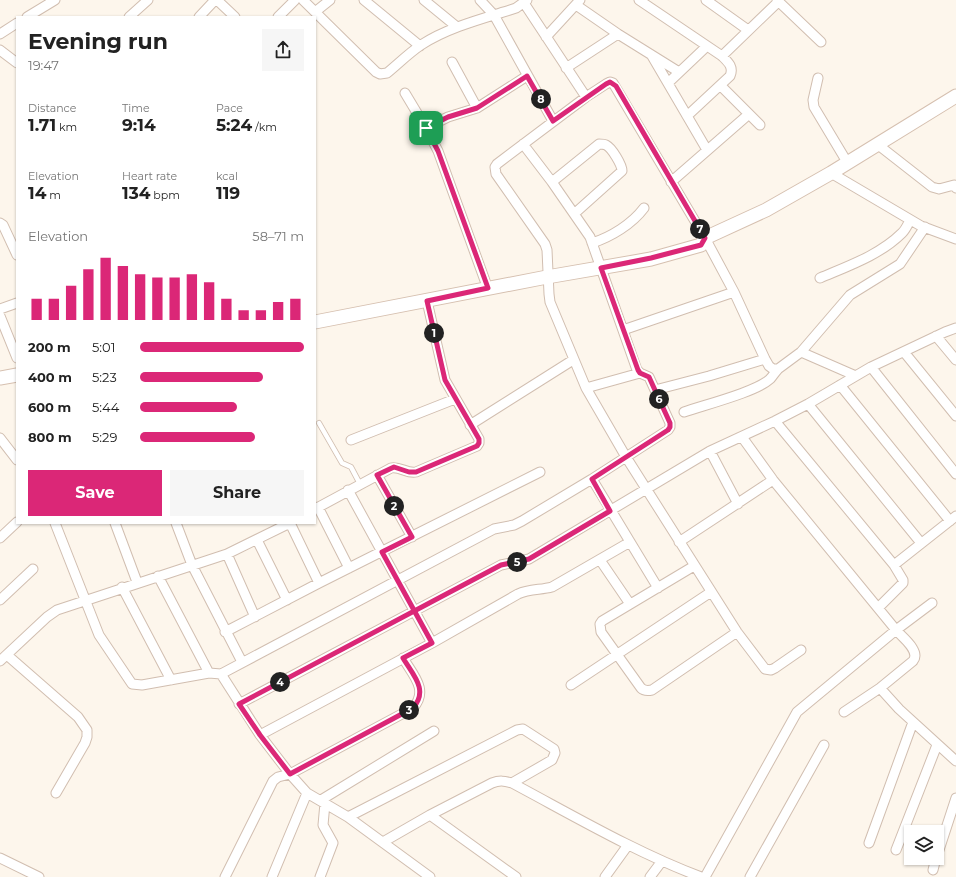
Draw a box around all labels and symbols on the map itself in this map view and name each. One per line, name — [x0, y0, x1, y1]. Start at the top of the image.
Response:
pin: 8 — [531, 89, 551, 109]
pin — [409, 111, 443, 145]
pin: 7 — [690, 219, 710, 239]
pin: 1 — [424, 323, 444, 343]
pin: 6 — [649, 389, 669, 409]
pin: 2 — [384, 496, 404, 516]
pin: 5 — [507, 552, 527, 572]
pin: 4 — [270, 672, 290, 692]
pin: 3 — [399, 700, 419, 720]

